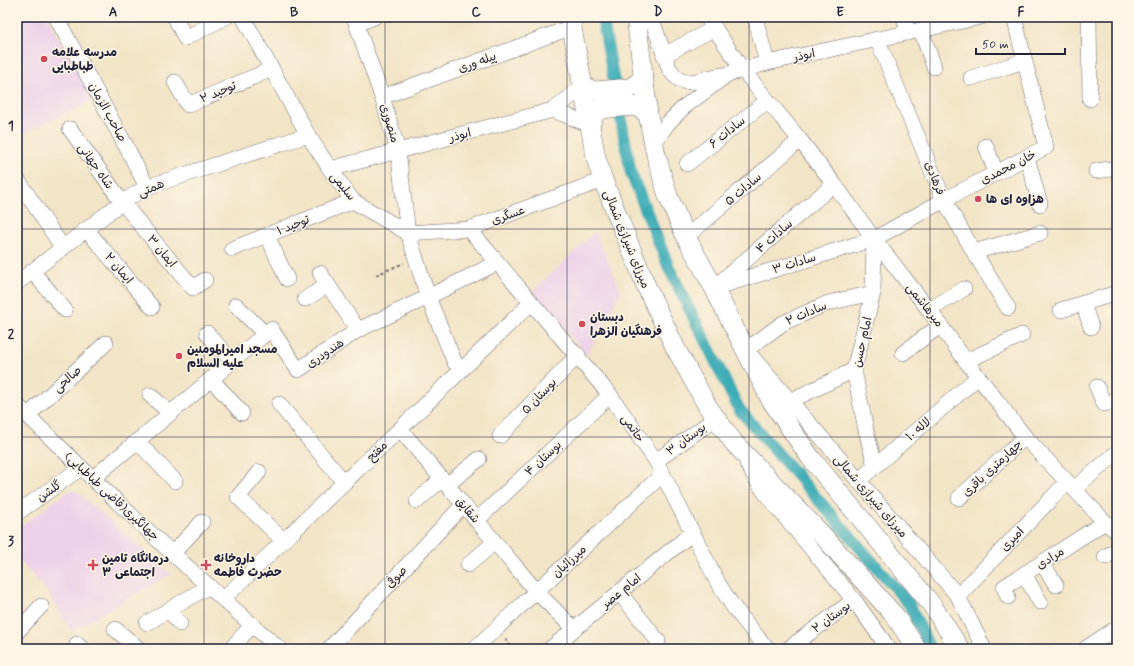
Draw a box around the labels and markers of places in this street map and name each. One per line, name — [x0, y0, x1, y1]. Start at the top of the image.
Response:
place label: مدرسه علامه طباطبایی — [52, 45, 117, 75]
marker: مدرسه علامه طباطبایی — [39, 54, 49, 64]
place label: هزاوه ای ها — [986, 192, 1044, 208]
marker: هزاوه ای ها — [973, 194, 983, 204]
place label: دبستان فرهنگیان الزهرا — [590, 310, 662, 340]
marker: دبستان فرهنگیان الزهرا — [577, 319, 587, 329]
place label: مسجد امیرالمومنین علیه السلام — [187, 342, 278, 372]
marker: مسجد امیرالمومنین علیه السلام — [174, 351, 184, 361]
place label: درمانگاه تامین اجتماعی ۳ — [102, 550, 169, 581]
place label: داروخانه حضرت فاطمه — [214, 551, 282, 581]
marker: درمانگاه تامین اجتماعی ۳ — [87, 559, 99, 571]
marker: داروخانه حضرت فاطمه — [201, 560, 211, 570]

